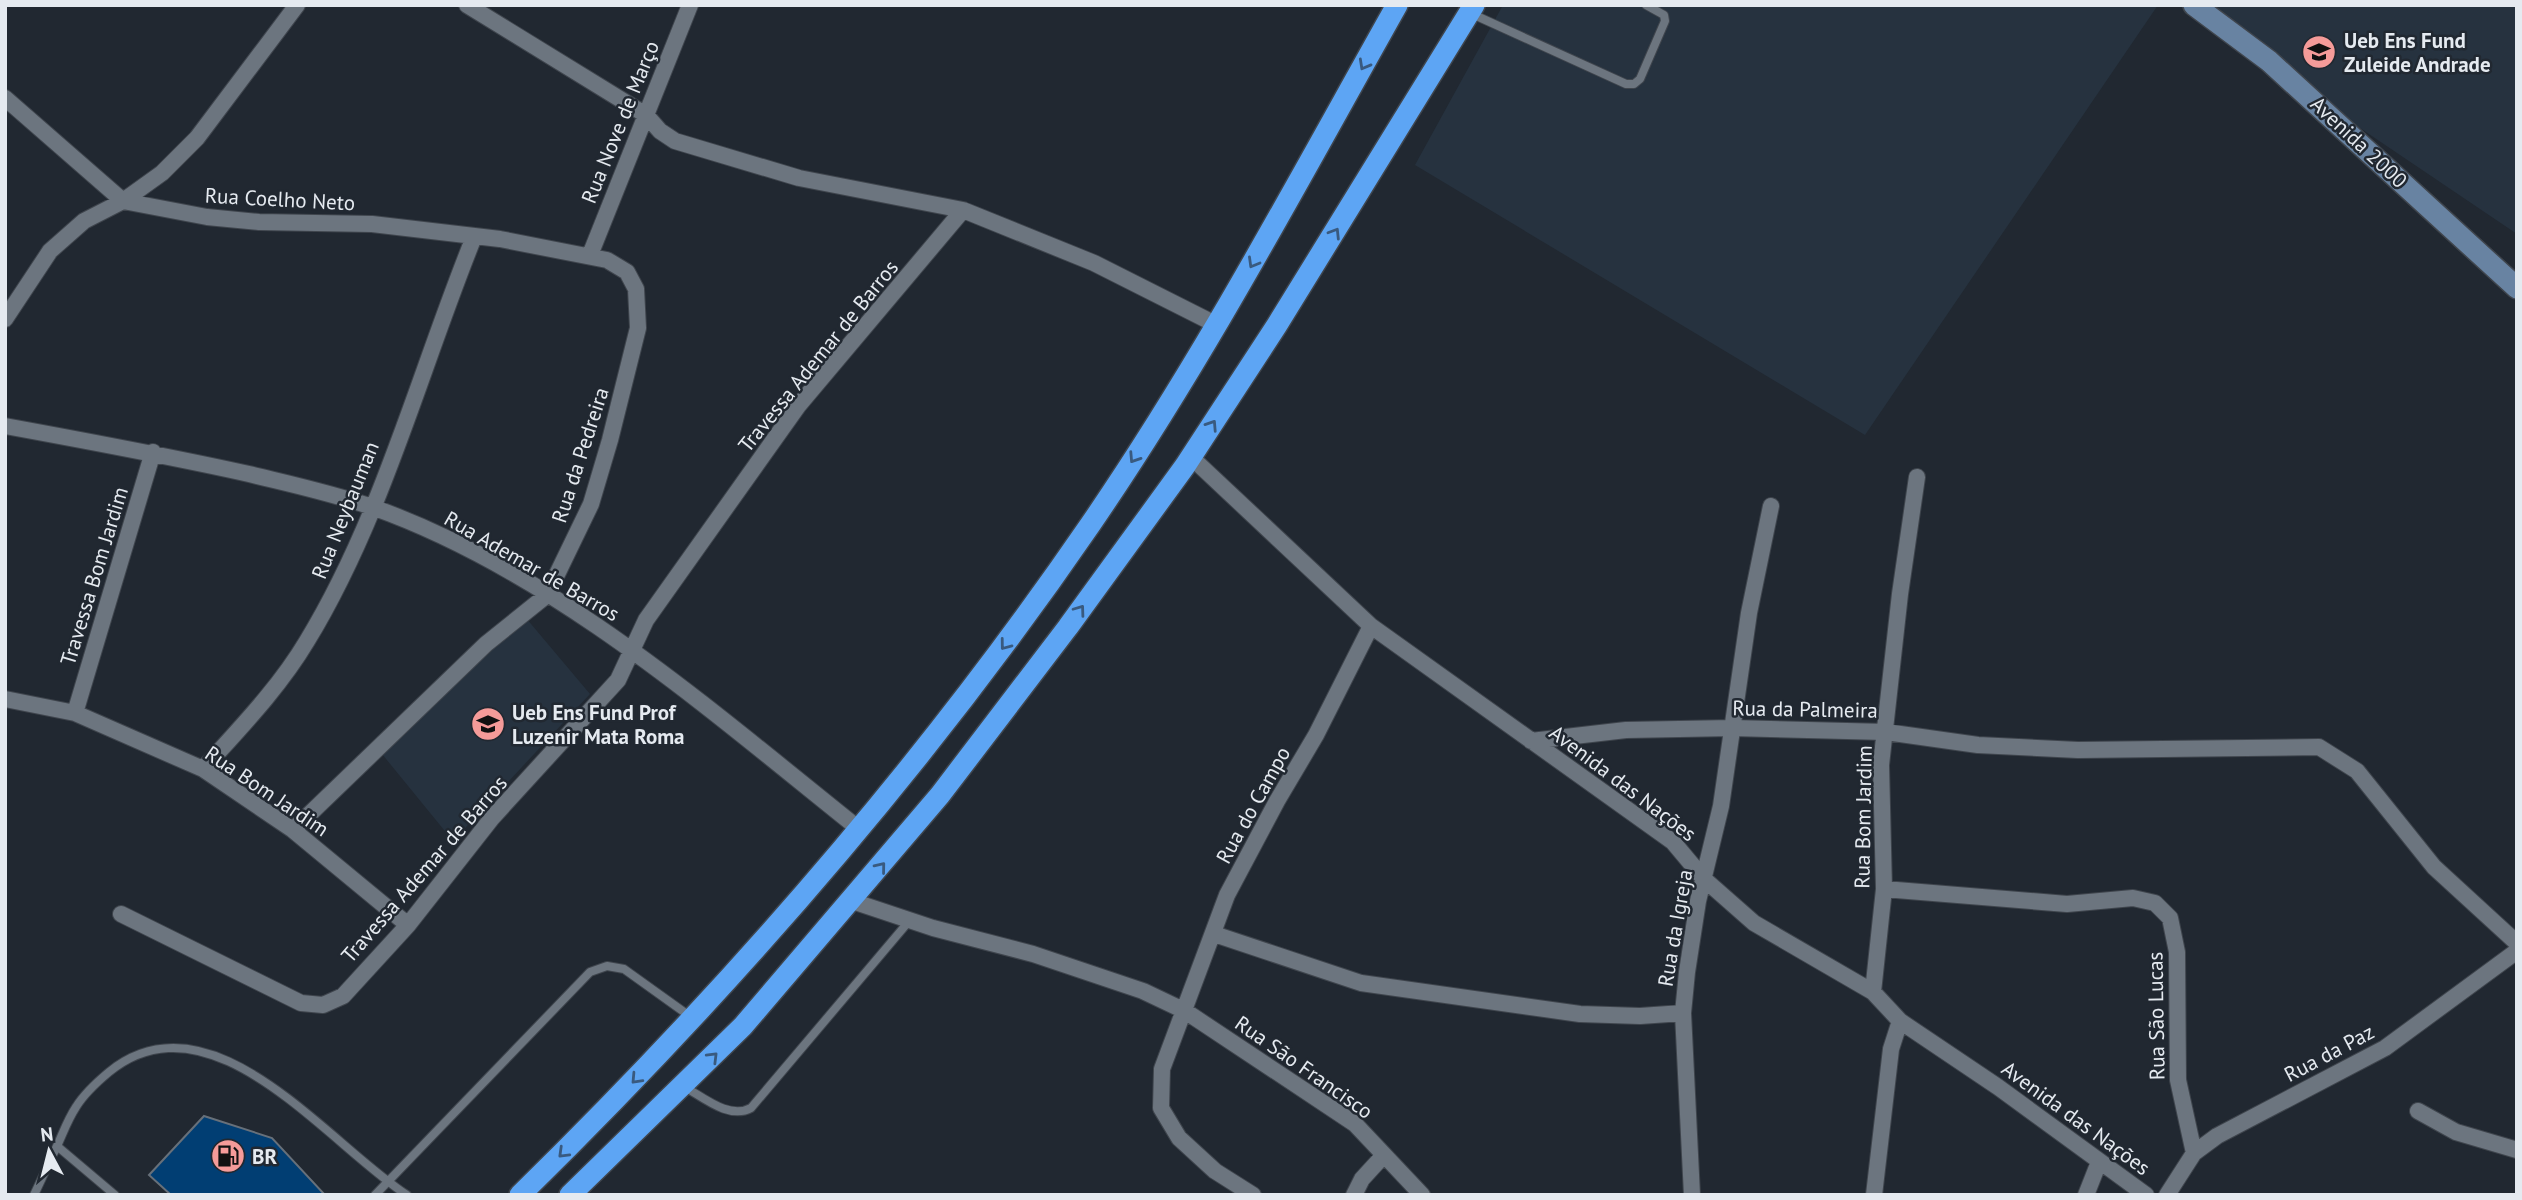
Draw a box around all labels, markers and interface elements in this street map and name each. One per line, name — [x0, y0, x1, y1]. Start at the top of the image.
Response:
place label: Ueb Ens Fund Zuleide Andrade — [2344, 27, 2491, 78]
school or university icon: Ueb Ens Fund Zuleide Andrade — [2300, 33, 2338, 71]
street label: Rua Nove de Março — [575, 37, 665, 207]
one-way arrow — [1359, 57, 1372, 70]
street label: Avenida 2000 — [2305, 90, 2413, 194]
street label: Rua Coelho Neto — [204, 182, 356, 216]
one-way arrow — [1326, 228, 1339, 241]
street label: Travessa Ademar de Barros — [732, 254, 904, 458]
one-way arrow — [1248, 256, 1261, 269]
street label: Rua da Pedreira — [545, 384, 615, 526]
one-way arrow — [1204, 420, 1216, 433]
street label: Rua Neybauman — [305, 437, 385, 583]
one-way arrow — [1130, 450, 1143, 463]
street label: Travessa Bom Jardim — [54, 484, 134, 668]
street label: Rua Ademar de Barros — [439, 505, 625, 627]
one-way arrow — [1072, 605, 1084, 618]
one-way arrow — [1001, 637, 1014, 650]
street label: Rua da Palmeira — [1732, 694, 1878, 724]
place label: Ueb Ens Fund Prof Luzenir Mata Roma — [512, 699, 685, 750]
school or university icon: Ueb Ens Fund Prof Luzenir Mata Roma — [469, 705, 507, 743]
street label: Avenida das Nações — [1544, 719, 1702, 847]
street label: Rua Bom Jardim — [200, 740, 334, 842]
street label: Rua do Campo — [1210, 742, 1296, 868]
street label: Rua Bom Jardim — [1848, 745, 1878, 889]
street label: Travessa Ademar de Barros — [335, 770, 513, 968]
one-way arrow — [873, 863, 885, 876]
street label: Rua da Igreja — [1651, 867, 1699, 989]
street label: Rua São Lucas — [2141, 952, 2171, 1080]
street label: Rua São Francisco — [1230, 1009, 1378, 1125]
street label: Rua da Paz — [2280, 1018, 2378, 1088]
one-way arrow — [704, 1052, 717, 1065]
street label: Avenida das Nações — [1996, 1055, 2156, 1181]
one-way arrow — [631, 1071, 644, 1084]
north arrow — [14, 1116, 84, 1186]
text: N — [39, 1121, 55, 1147]
fuel station icon: BR — [209, 1137, 247, 1175]
place label: BR — [252, 1143, 277, 1170]
one-way arrow — [558, 1145, 571, 1158]

